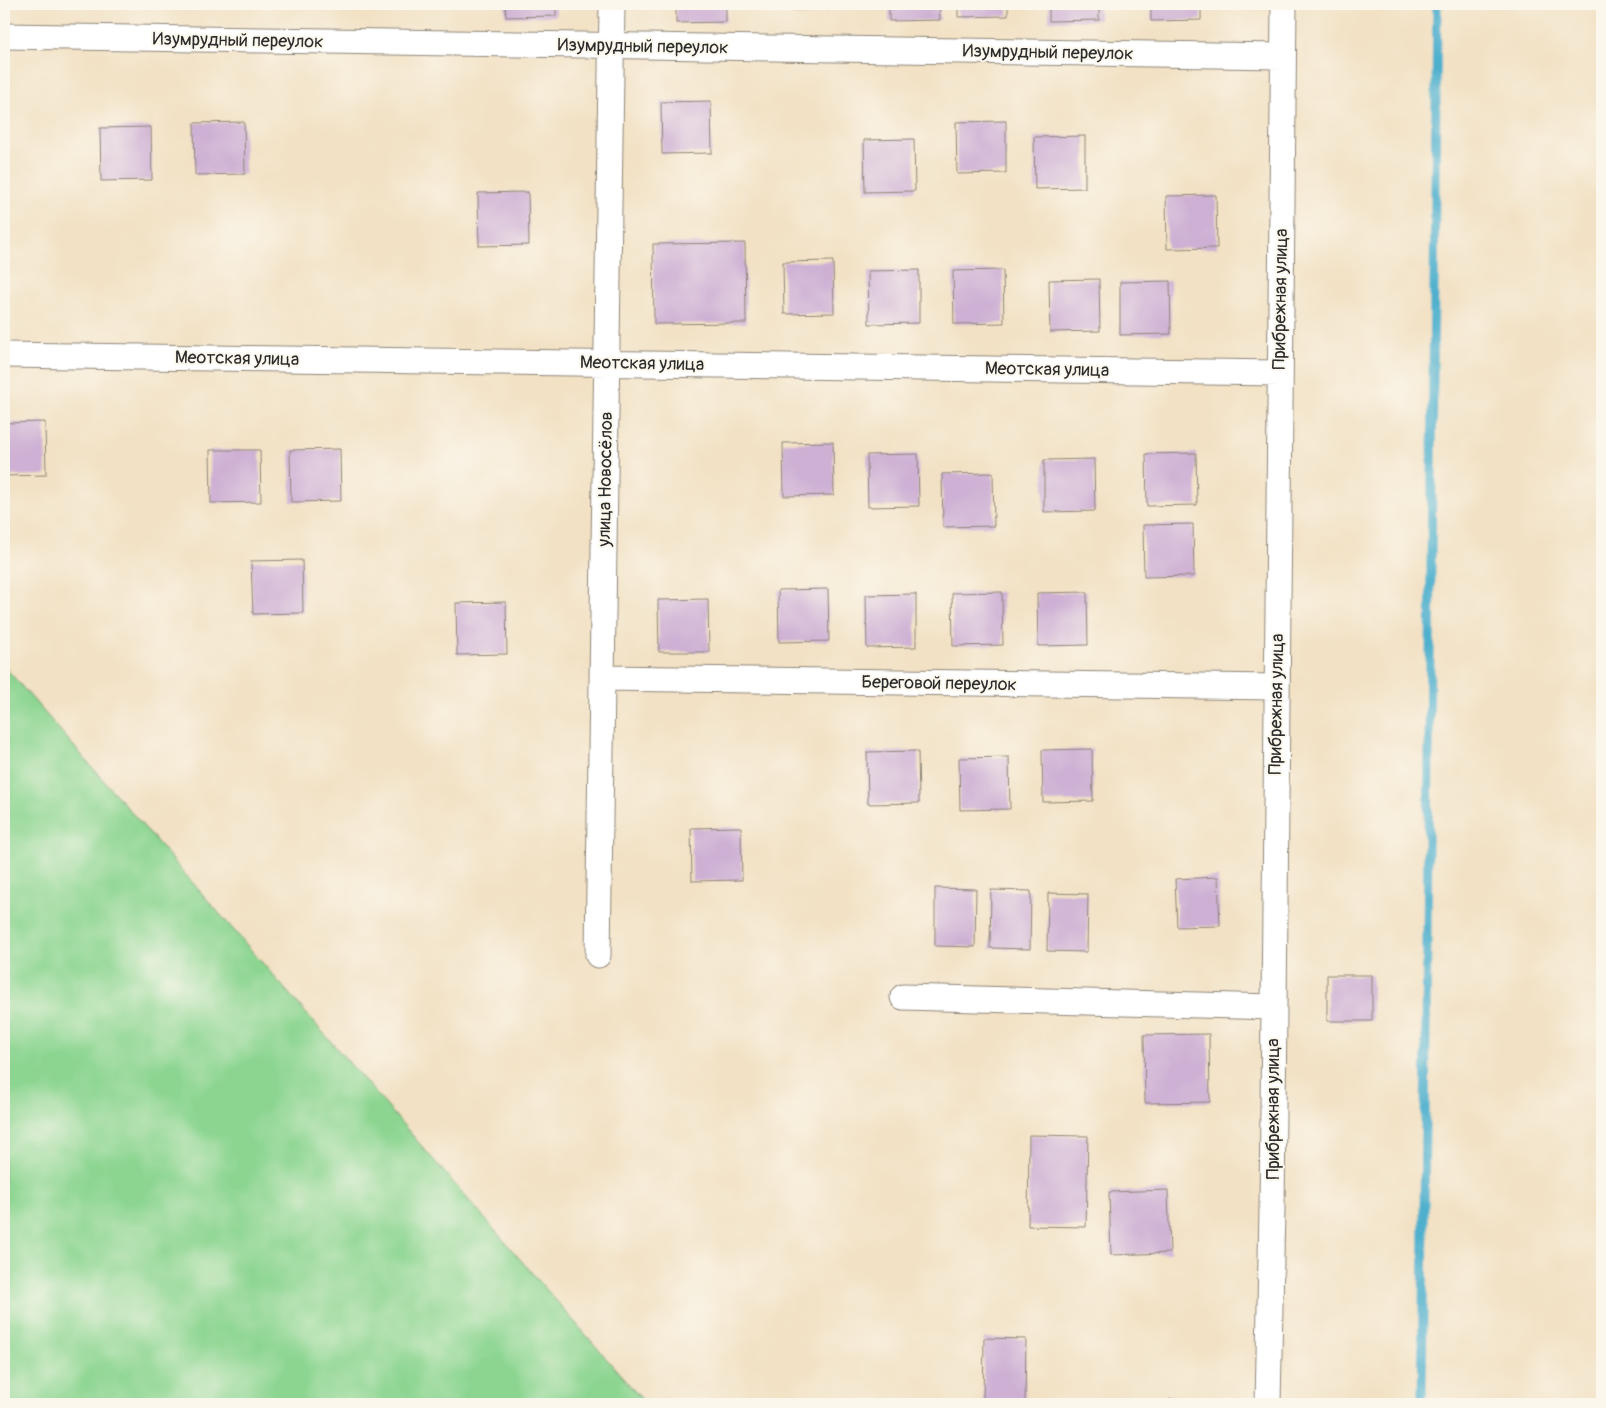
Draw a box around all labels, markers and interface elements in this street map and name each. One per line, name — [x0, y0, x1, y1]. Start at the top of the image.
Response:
street label: Изумрудный переулок — [152, 28, 323, 53]
street label: Изумрудный переулок — [557, 34, 728, 59]
street label: Изумрудный переулок — [962, 40, 1133, 65]
street label: Прибрежная улица — [1268, 228, 1293, 370]
street label: Меотская улица — [175, 346, 299, 371]
street label: Меотская улица — [580, 351, 704, 376]
street label: Меотская улица — [985, 357, 1109, 382]
street label: улица Новосёлов — [593, 411, 618, 548]
street label: Прибрежная улица — [1264, 633, 1289, 775]
street label: Береговой переулок — [861, 671, 1017, 696]
street label: Прибрежная улица — [1262, 1038, 1285, 1180]

